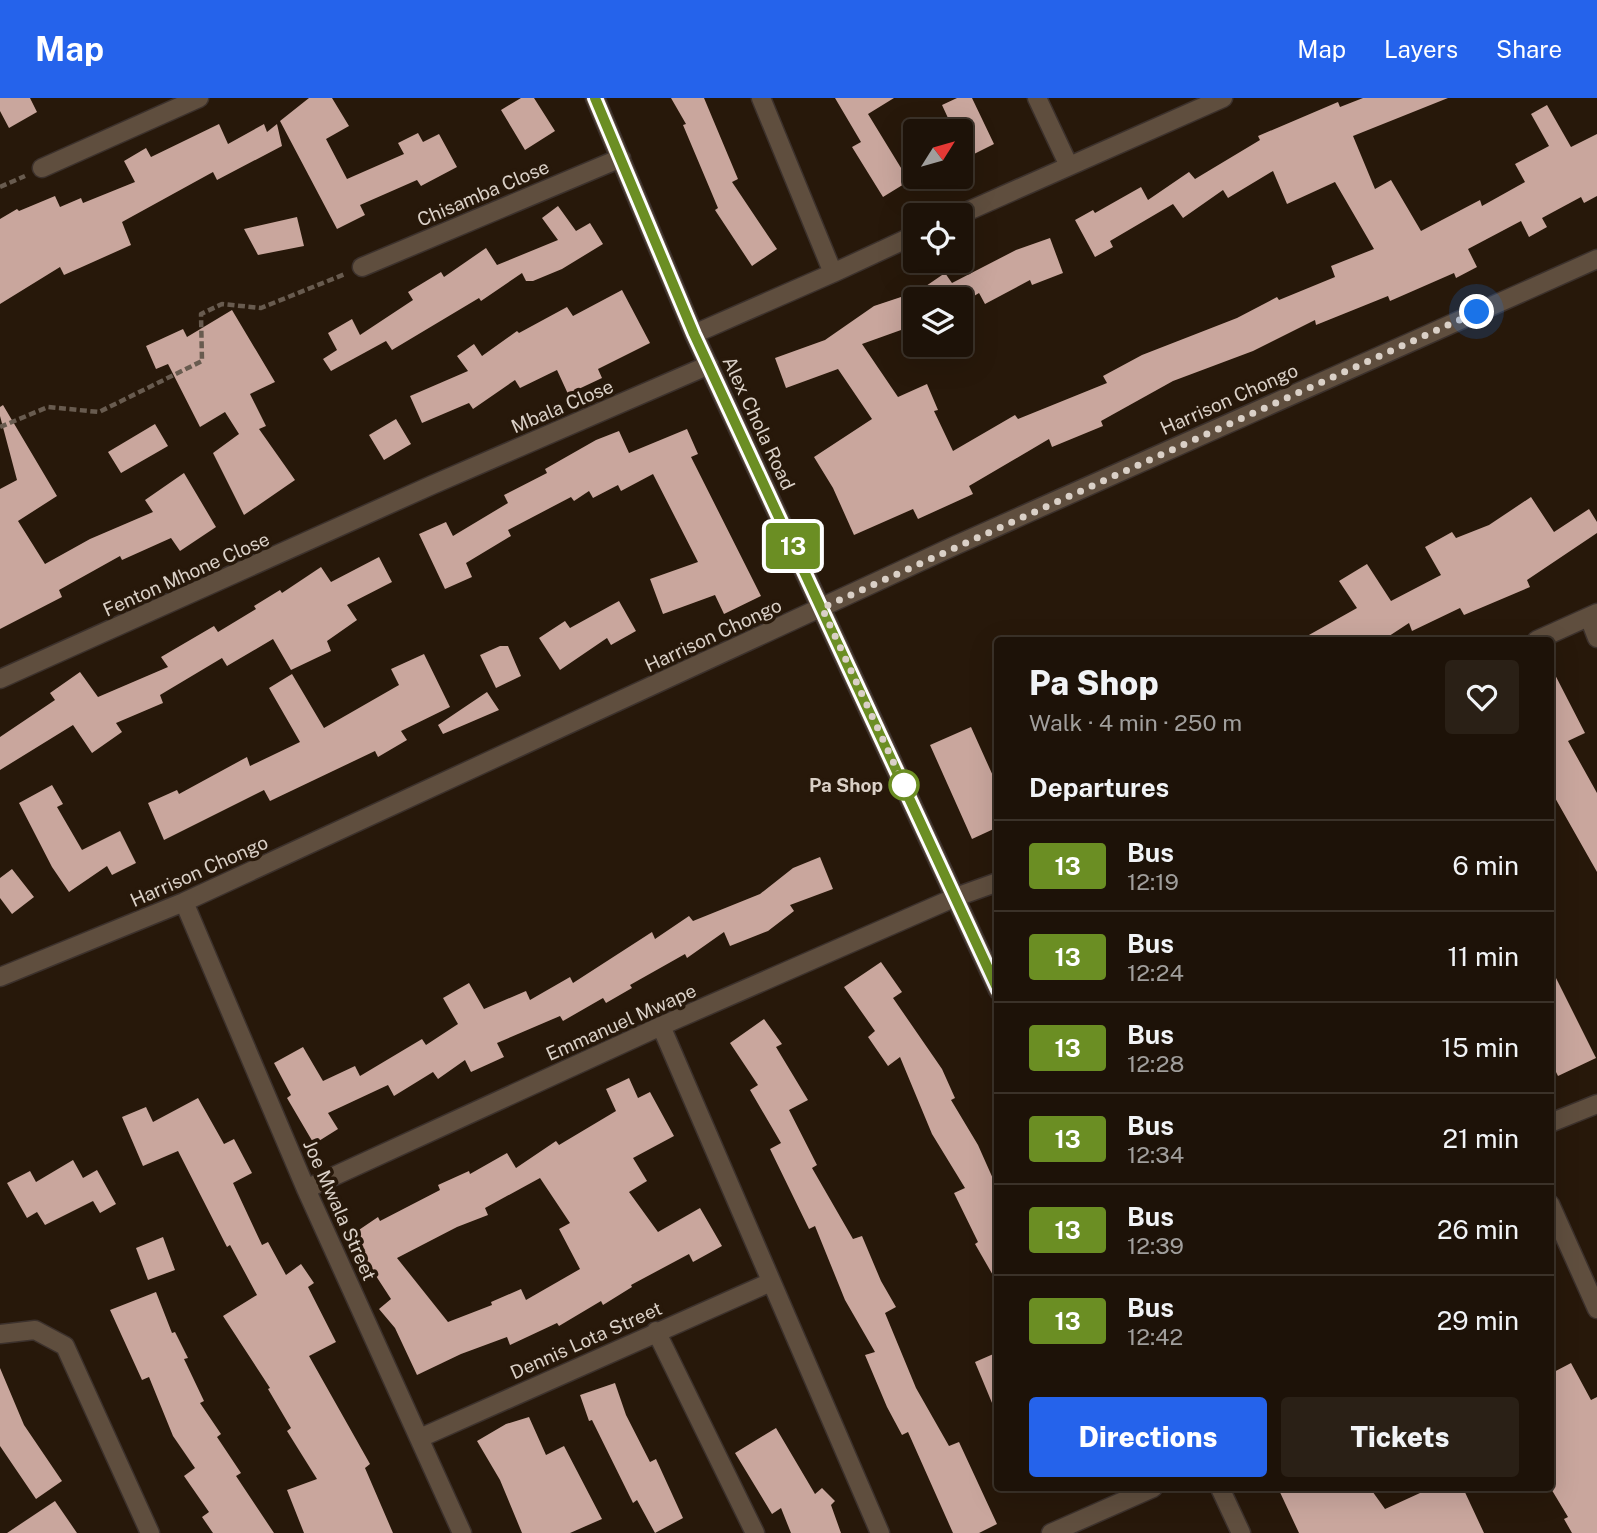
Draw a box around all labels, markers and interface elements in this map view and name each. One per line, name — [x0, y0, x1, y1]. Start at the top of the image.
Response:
text: Map — [35, 30, 104, 68]
text: Map — [1297, 35, 1346, 63]
text: Layers — [1384, 35, 1458, 63]
text: Share — [1496, 35, 1562, 63]
north arrow — [903, 119, 973, 189]
map controls — [903, 119, 973, 357]
street label: Chisamba Close — [414, 155, 552, 231]
button: locate — [903, 203, 973, 273]
button: layers — [903, 287, 973, 357]
your location — [1459, 294, 1494, 329]
street label: Alex Chola Road — [718, 353, 800, 493]
street label: Harrison Chongo — [1157, 359, 1301, 439]
street label: Mbala Close — [508, 375, 616, 437]
line badge: 13 — [762, 523, 824, 569]
street label: Fenton Mhone Close — [99, 527, 273, 621]
text: 13 — [780, 532, 806, 560]
street label: Harrison Chongo — [641, 594, 785, 676]
button: heart — [1445, 660, 1519, 734]
text: Pa Shop — [1029, 664, 1159, 702]
text: Walk · 4 min · 250 m — [1029, 709, 1242, 736]
marker: Pa Shop — [889, 770, 919, 800]
text: Departures — [1029, 772, 1169, 803]
place label: Pa Shop — [809, 774, 883, 796]
street label: Harrison Chongo — [127, 831, 271, 911]
text: Bus — [1127, 837, 1174, 868]
text: 6 min — [1452, 850, 1519, 881]
text: 13 — [1054, 852, 1081, 880]
text: 12:19 — [1127, 868, 1179, 895]
text: Bus — [1127, 928, 1174, 959]
text: 11 min — [1447, 941, 1519, 972]
text: 13 — [1054, 943, 1081, 971]
text: 12:24 — [1127, 959, 1184, 986]
street label: Emmanuel Mwape — [543, 979, 699, 1065]
text: Bus — [1127, 1019, 1174, 1050]
text: 15 min — [1441, 1032, 1519, 1063]
text: 13 — [1054, 1034, 1081, 1062]
text: 12:28 — [1127, 1050, 1184, 1077]
text: Bus — [1127, 1110, 1174, 1141]
text: 21 min — [1443, 1123, 1519, 1154]
text: 13 — [1054, 1125, 1081, 1153]
street label: Joe Mwala Street — [299, 1136, 381, 1284]
text: 12:34 — [1127, 1141, 1184, 1168]
text: Bus — [1127, 1201, 1174, 1232]
text: 26 min — [1437, 1214, 1519, 1245]
text: 13 — [1054, 1216, 1081, 1244]
text: 12:39 — [1127, 1232, 1184, 1259]
text: Bus — [1127, 1292, 1174, 1323]
street label: Dennis Lota Street — [507, 1297, 665, 1383]
text: 29 min — [1437, 1305, 1519, 1336]
text: 13 — [1054, 1307, 1081, 1335]
text: 12:42 — [1127, 1323, 1183, 1350]
button: Directions — [1029, 1397, 1267, 1477]
button: Tickets — [1281, 1397, 1519, 1477]

